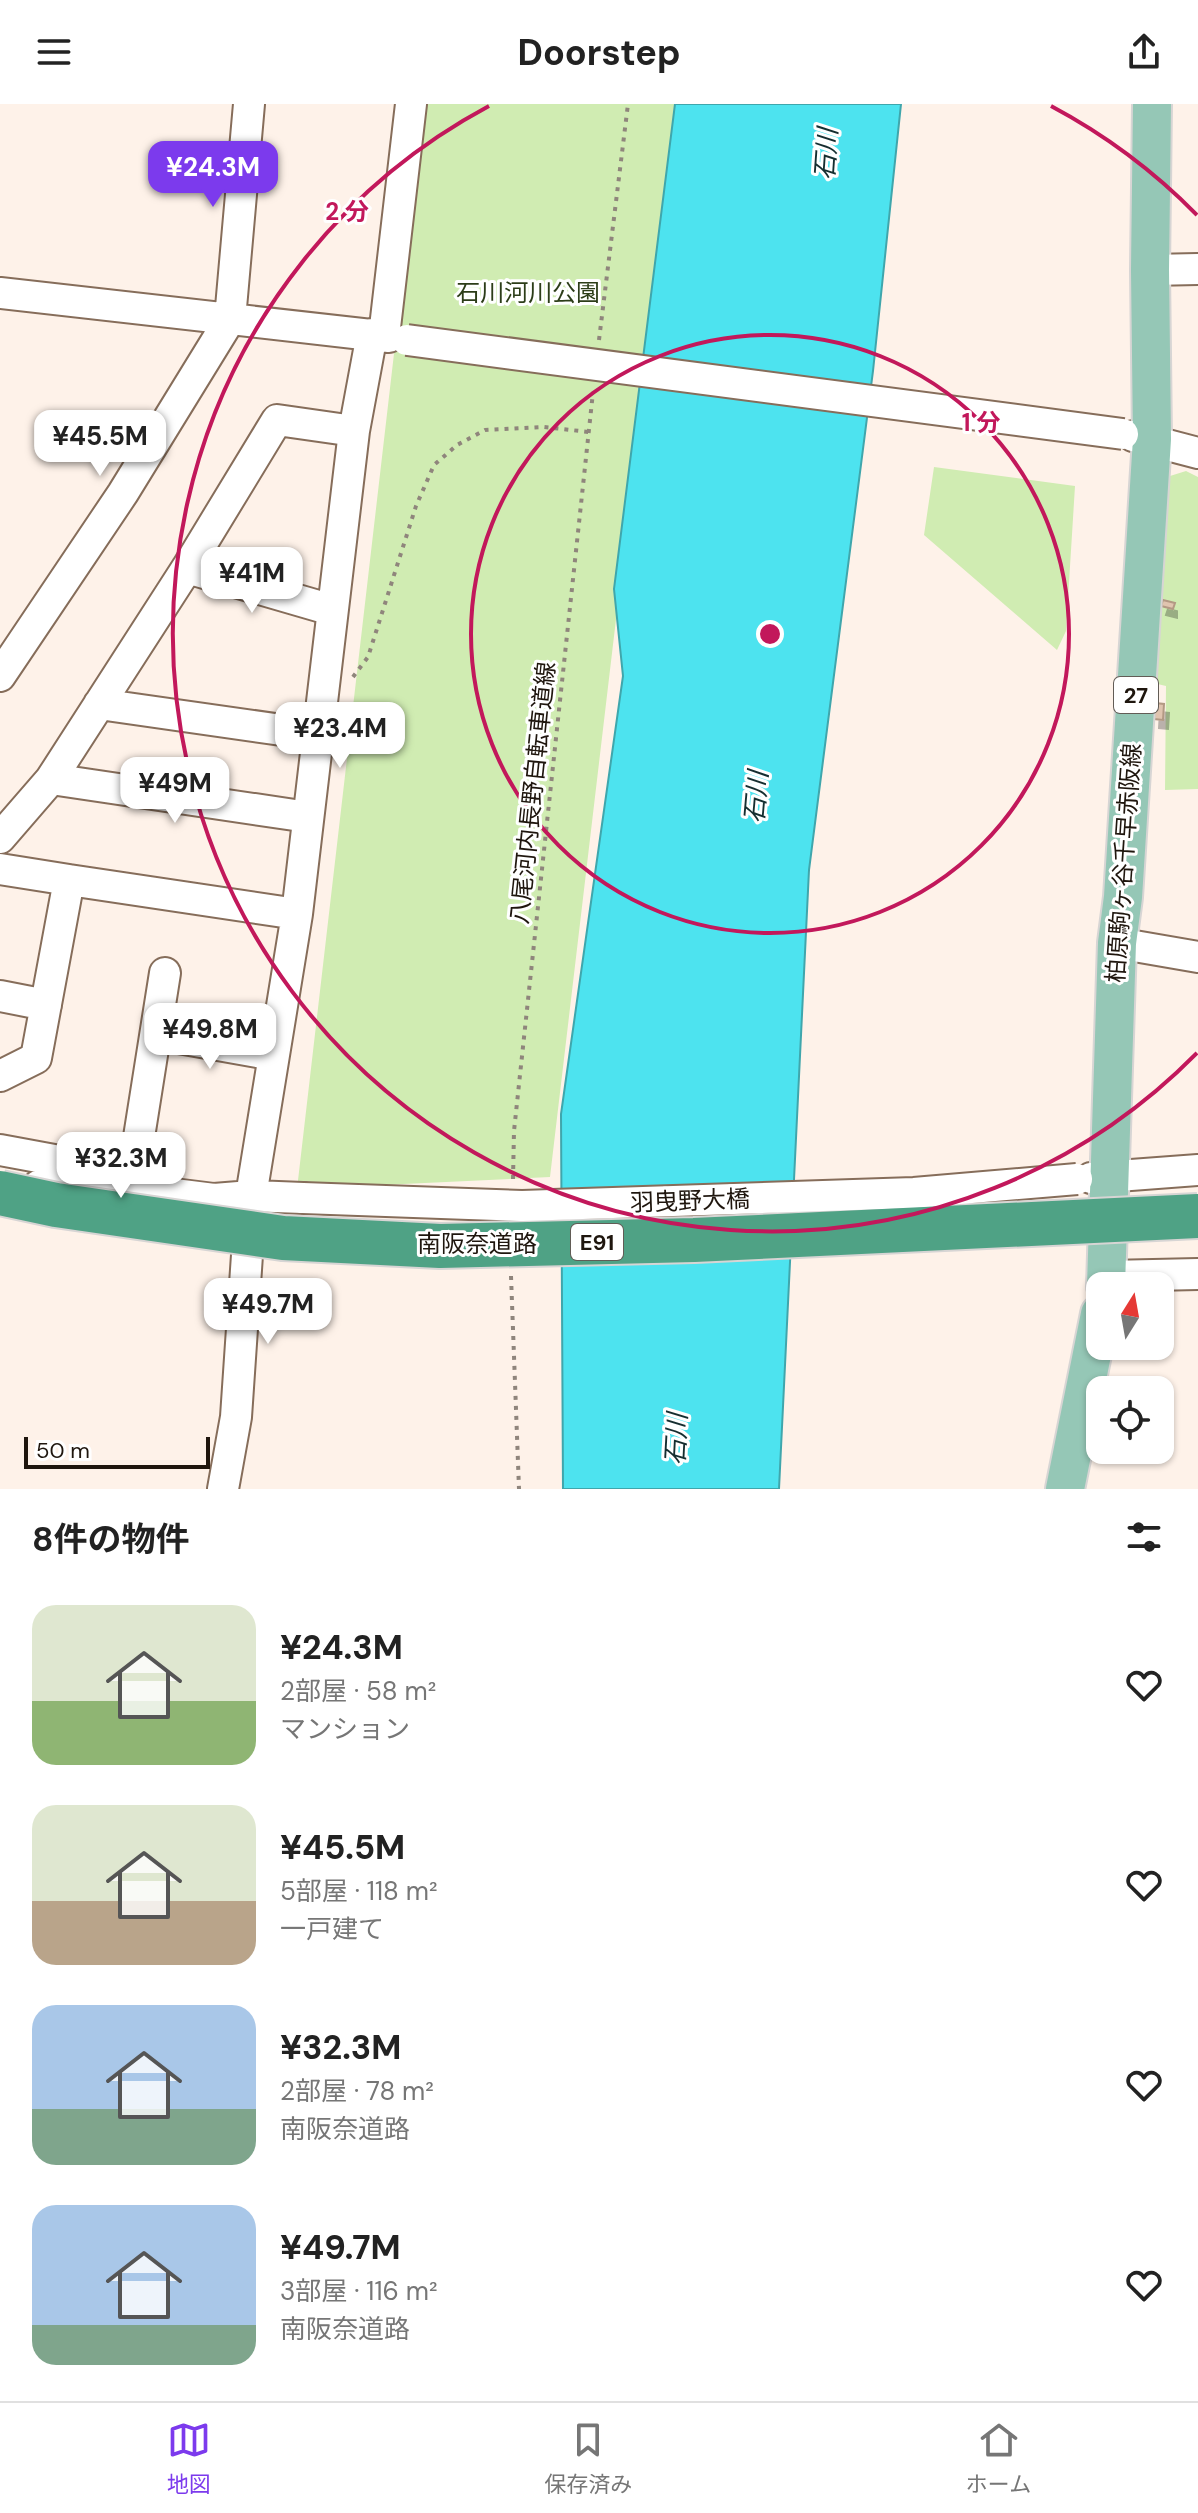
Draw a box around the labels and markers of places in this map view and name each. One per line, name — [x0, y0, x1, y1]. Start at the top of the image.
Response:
pin: ¥24.3M — [148, 141, 278, 209]
pin: ¥45.5M — [35, 410, 165, 478]
pin: ¥41M — [205, 547, 299, 615]
centre of rings — [756, 620, 784, 648]
pin: ¥23.4M — [275, 702, 405, 770]
pin: ¥49M — [128, 757, 222, 825]
pin: ¥49.8M — [145, 1003, 275, 1071]
pin: ¥32.3M — [56, 1132, 186, 1200]
pin: ¥49.7M — [203, 1278, 333, 1346]

